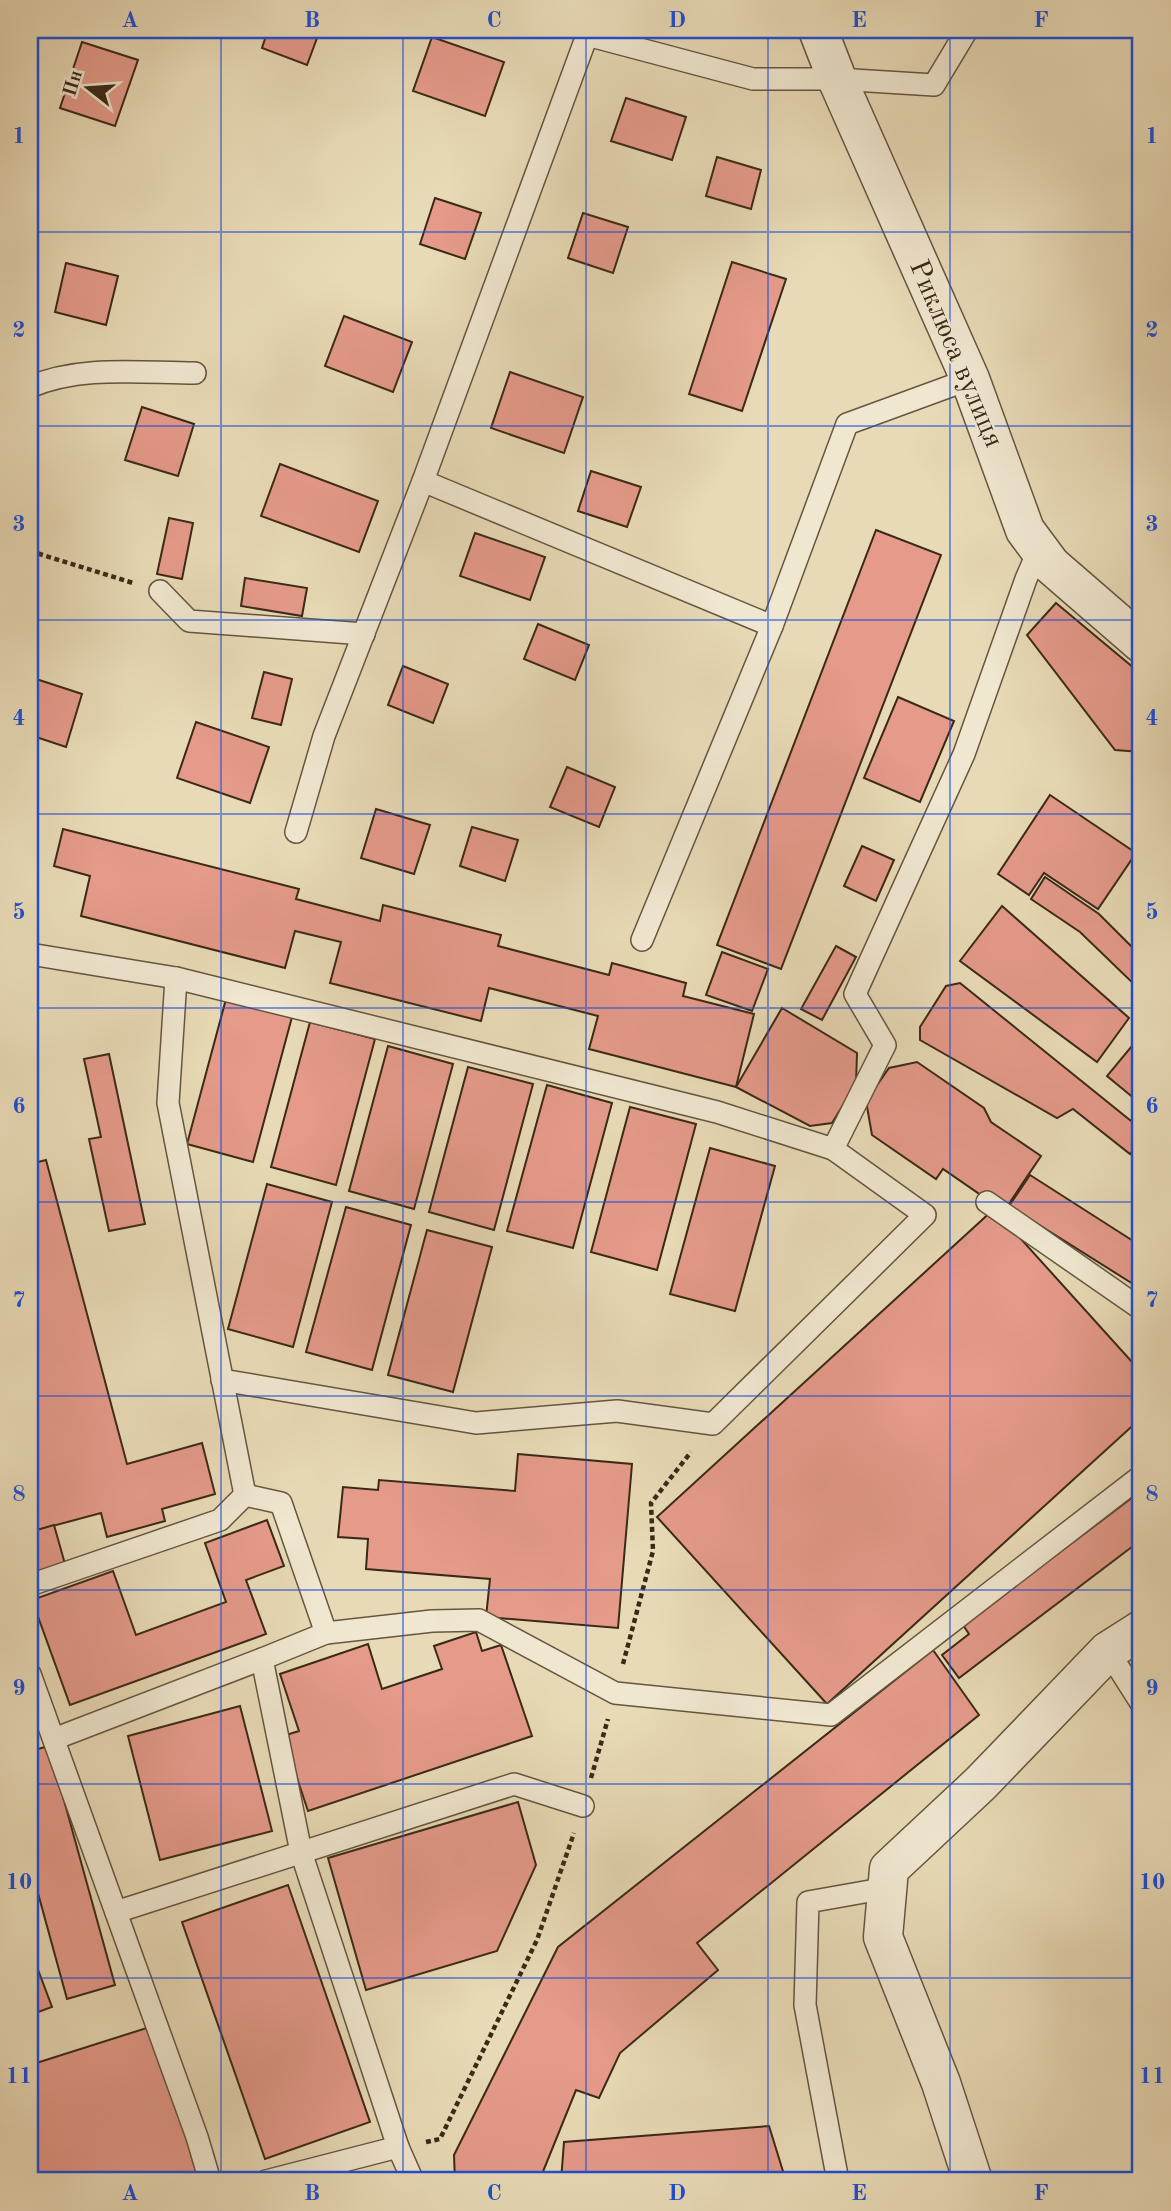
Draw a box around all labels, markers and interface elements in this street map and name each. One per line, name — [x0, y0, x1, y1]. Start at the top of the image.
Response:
text: A — [121, 9, 139, 32]
text: B — [304, 9, 320, 32]
text: C — [486, 9, 502, 32]
text: D — [668, 9, 686, 32]
text: E — [851, 9, 867, 32]
text: F — [1033, 9, 1049, 32]
north arrow — [52, 52, 122, 122]
text: Пн — [61, 68, 87, 99]
text: 1 — [12, 125, 26, 148]
text: 1 — [1145, 125, 1159, 148]
street label: Риклюса вулиця — [903, 256, 1007, 452]
text: 2 — [12, 319, 26, 342]
text: 2 — [1145, 319, 1159, 342]
text: 3 — [12, 513, 26, 536]
text: 3 — [1145, 513, 1159, 536]
text: 4 — [12, 707, 26, 730]
text: 4 — [1145, 707, 1159, 730]
text: 5 — [12, 901, 26, 924]
text: 5 — [1145, 901, 1159, 924]
text: 6 — [12, 1095, 26, 1118]
text: 6 — [1145, 1095, 1159, 1118]
text: 7 — [12, 1289, 26, 1312]
text: 7 — [1145, 1289, 1159, 1312]
text: 8 — [12, 1483, 26, 1506]
text: 8 — [1145, 1483, 1159, 1506]
text: 9 — [12, 1677, 26, 1700]
text: 9 — [1145, 1677, 1159, 1700]
text: 10 — [6, 1871, 32, 1894]
text: 10 — [1139, 1871, 1165, 1894]
text: 11 — [6, 2065, 32, 2088]
text: 11 — [1139, 2065, 1165, 2088]
text: A — [121, 2182, 139, 2205]
text: B — [304, 2182, 320, 2205]
text: C — [486, 2182, 502, 2205]
text: D — [668, 2182, 686, 2205]
text: E — [851, 2182, 867, 2205]
text: F — [1033, 2182, 1049, 2205]

